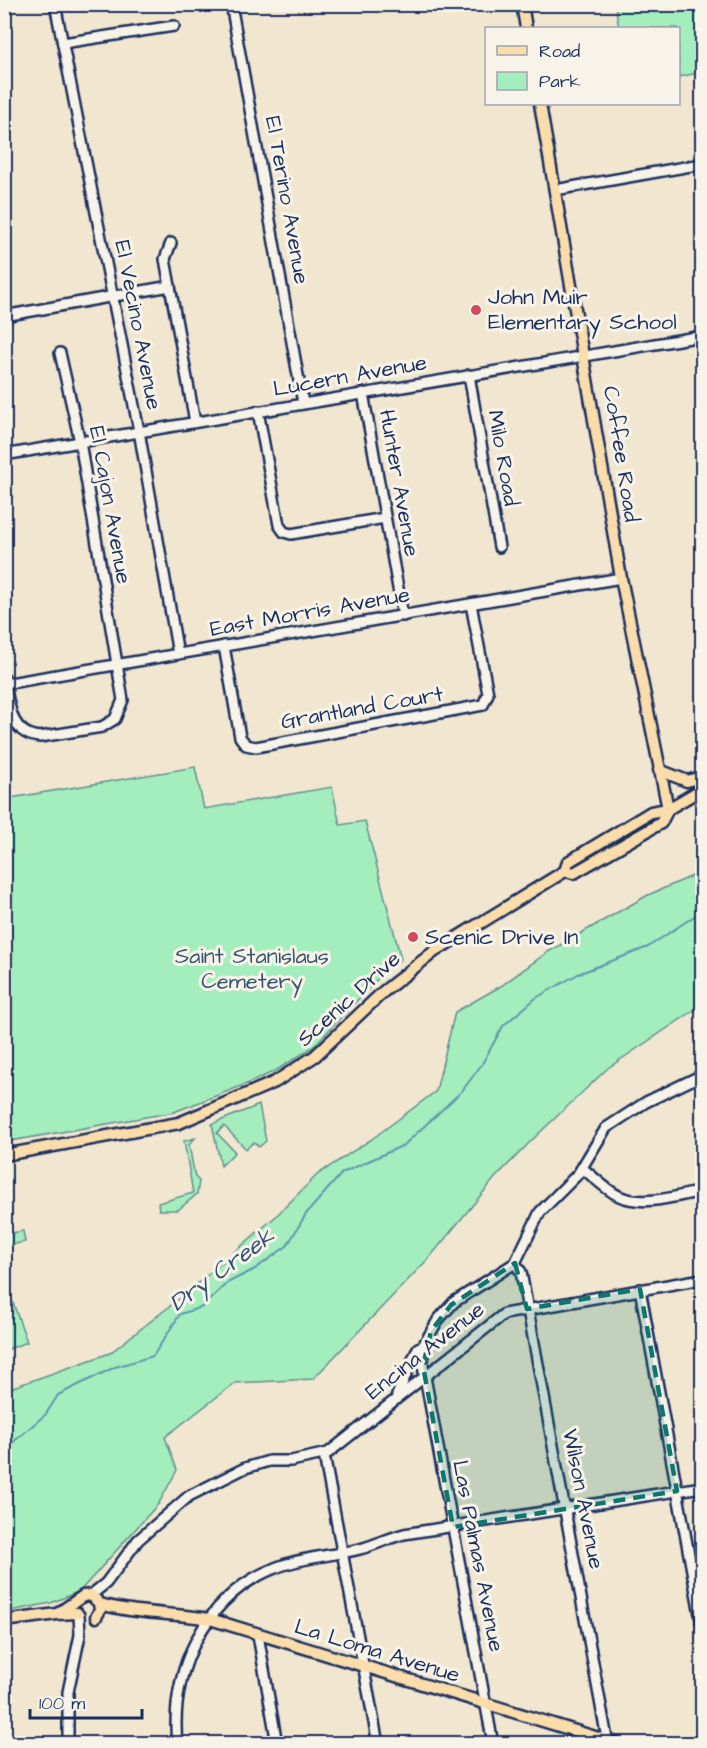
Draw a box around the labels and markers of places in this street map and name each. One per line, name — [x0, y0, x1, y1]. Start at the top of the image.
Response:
place label: John Muir Elementary School — [488, 282, 677, 339]
marker: John Muir Elementary School — [469, 303, 483, 317]
place label: Scenic Drive In — [425, 922, 578, 953]
marker: Scenic Drive In — [406, 930, 420, 944]

